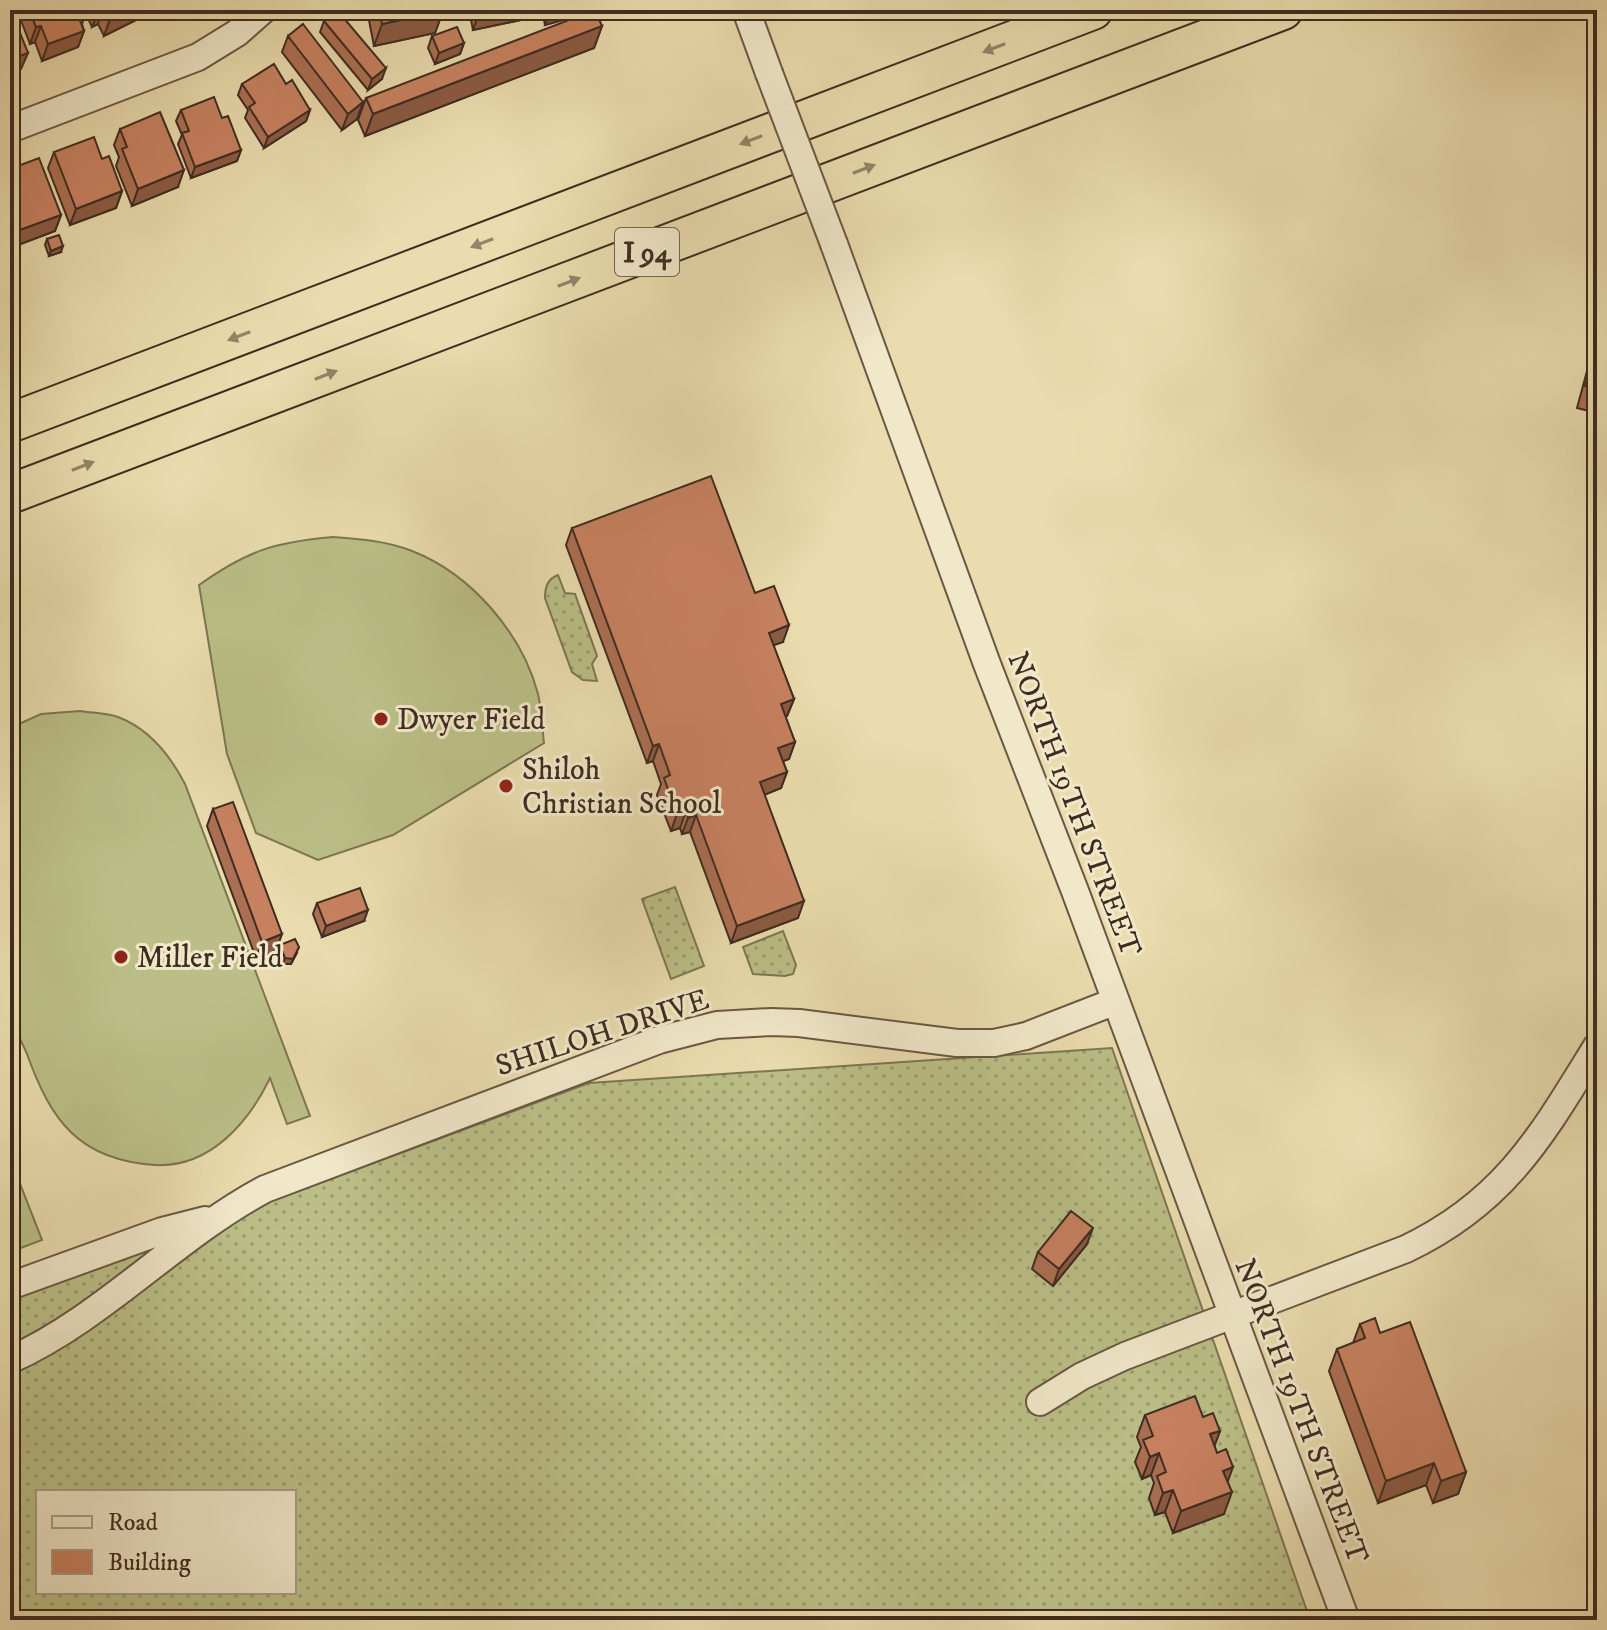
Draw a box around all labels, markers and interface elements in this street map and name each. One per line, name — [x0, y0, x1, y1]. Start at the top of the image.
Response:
one-way arrow — [982, 42, 1006, 55]
one-way arrow — [739, 134, 763, 147]
one-way arrow — [852, 162, 876, 175]
road number: I 94 — [615, 228, 679, 276]
one-way arrow — [470, 237, 494, 250]
one-way arrow — [557, 275, 581, 288]
one-way arrow — [227, 330, 251, 343]
one-way arrow — [314, 368, 338, 381]
one-way arrow — [71, 459, 95, 472]
street label: NORTH 19TH STREET — [998, 647, 1149, 962]
place label: Dwyer Field — [397, 702, 545, 739]
marker: Dwyer Field — [372, 710, 390, 728]
place label: Shiloh Christian School — [522, 752, 721, 823]
marker: Shiloh Christian School — [497, 777, 515, 795]
place label: Miller Field — [137, 940, 283, 977]
marker: Miller Field — [112, 948, 130, 966]
street label: SHILOH DRIVE — [491, 982, 714, 1085]
street label: NORTH 19TH STREET — [1225, 1254, 1376, 1569]
legend — [36, 1490, 296, 1594]
text: Road — [108, 1508, 158, 1538]
text: Building — [108, 1548, 191, 1578]

